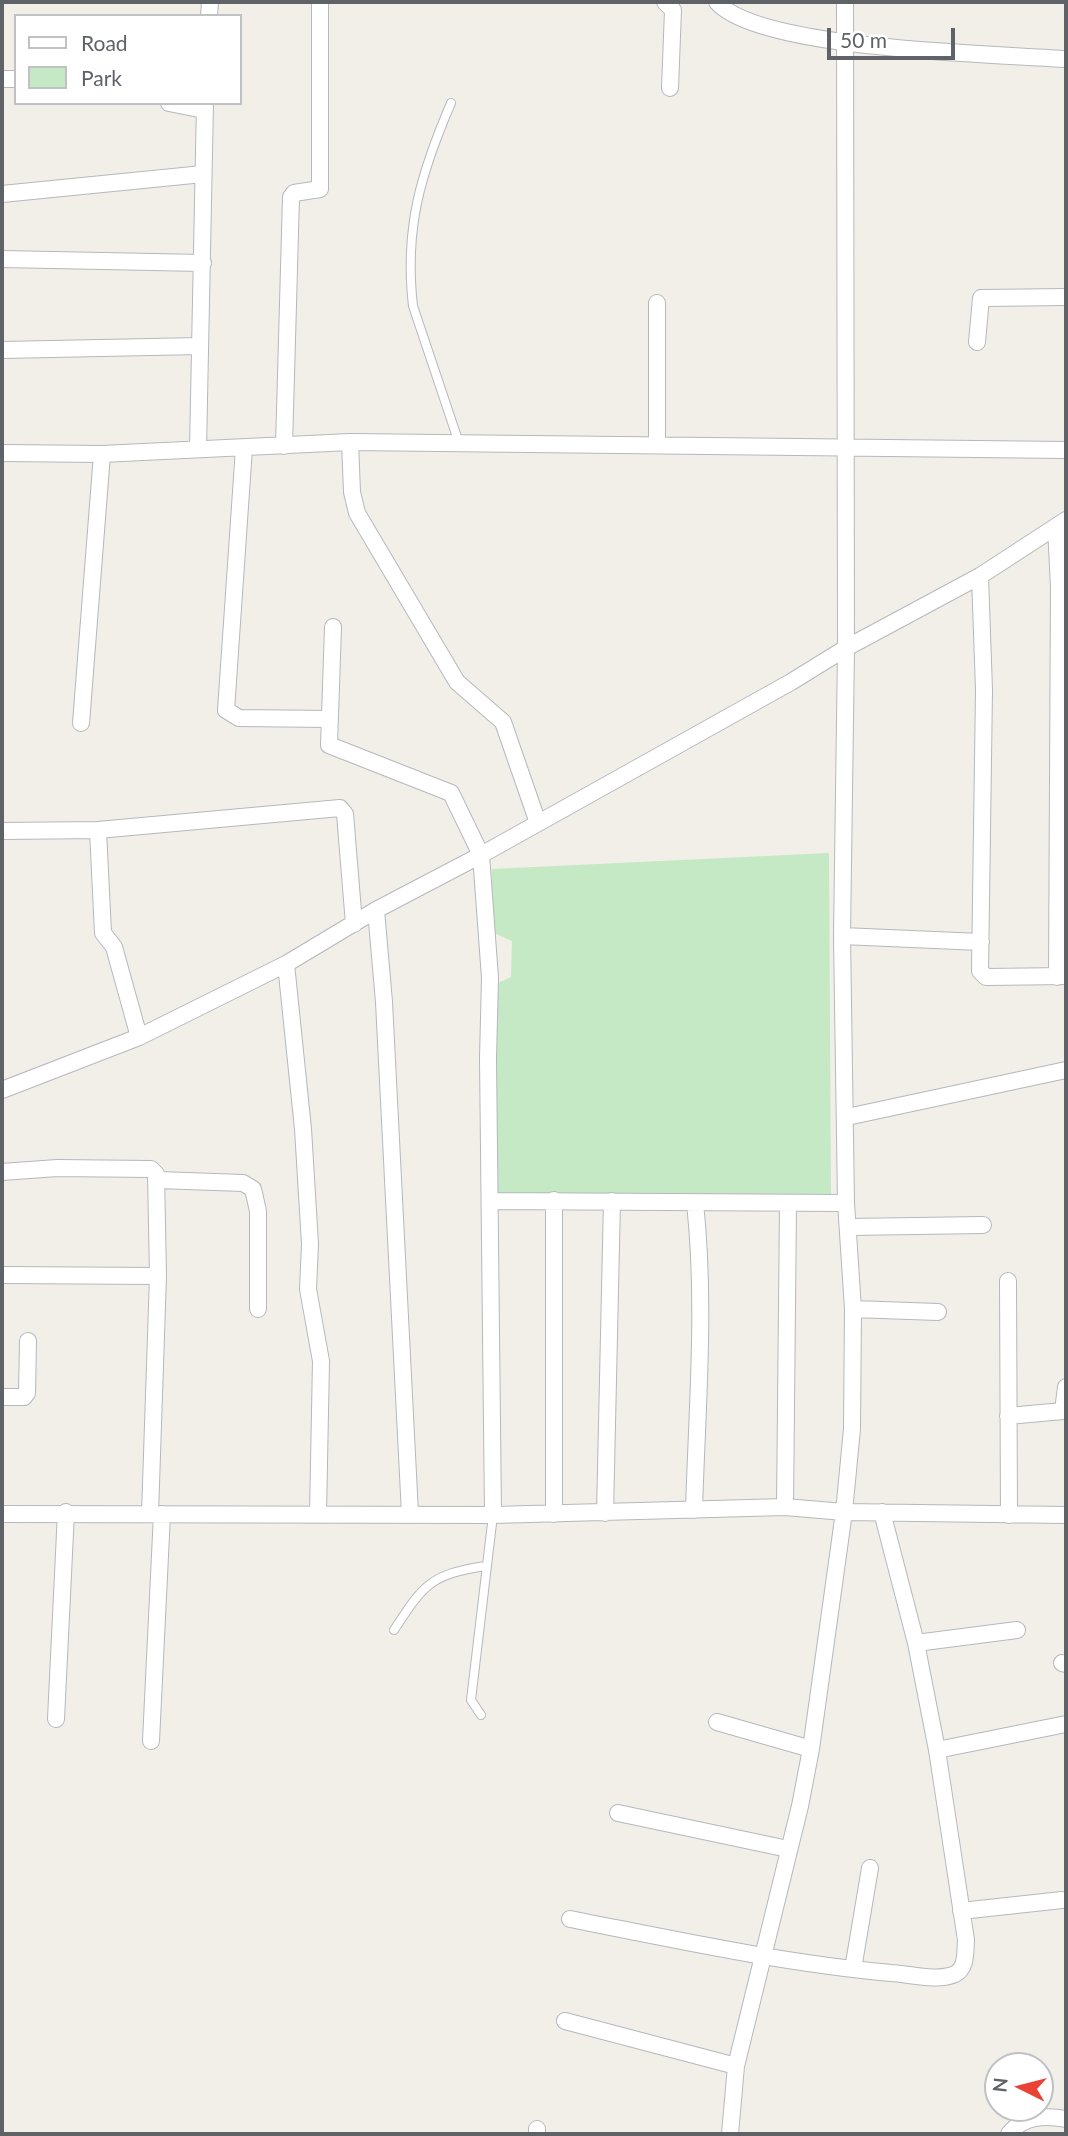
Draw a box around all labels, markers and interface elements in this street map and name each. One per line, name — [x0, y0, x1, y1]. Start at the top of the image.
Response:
legend — [14, 14, 242, 105]
scale bar — [830, 14, 958, 58]
text: 50 m — [840, 27, 887, 52]
text: Road — [81, 30, 128, 55]
text: Park — [81, 65, 122, 90]
north arrow — [984, 2052, 1054, 2122]
text: N — [987, 2076, 1012, 2093]

